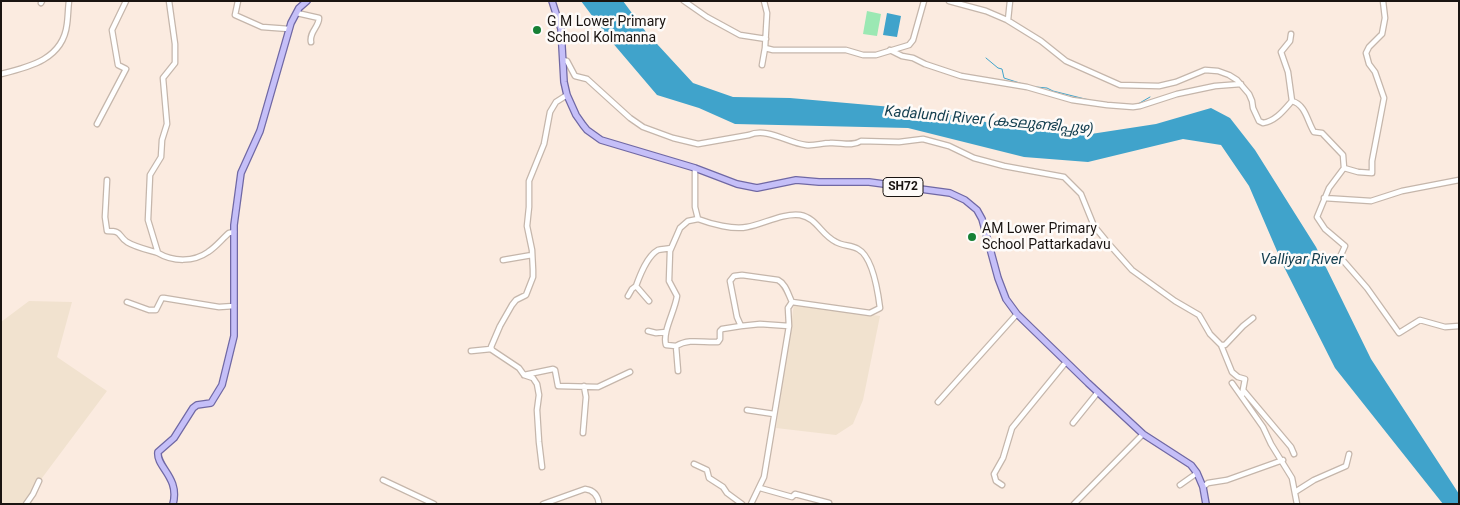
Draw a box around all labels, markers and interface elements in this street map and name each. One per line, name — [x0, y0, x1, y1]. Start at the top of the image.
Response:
place label: G M Lower Primary School Kolmanna — [547, 14, 666, 46]
marker: G M Lower Primary School Kolmanna — [531, 24, 543, 36]
water label: Kadalundi River (കടലുണ്ടിപ്പുഴ) — [884, 103, 1094, 139]
road number: SH72 — [883, 178, 923, 196]
place label: AM Lower Primary School Pattarkadavu — [982, 221, 1111, 253]
marker: AM Lower Primary School Pattarkadavu — [966, 231, 978, 243]
water label: Valliyar River — [1261, 251, 1343, 269]

